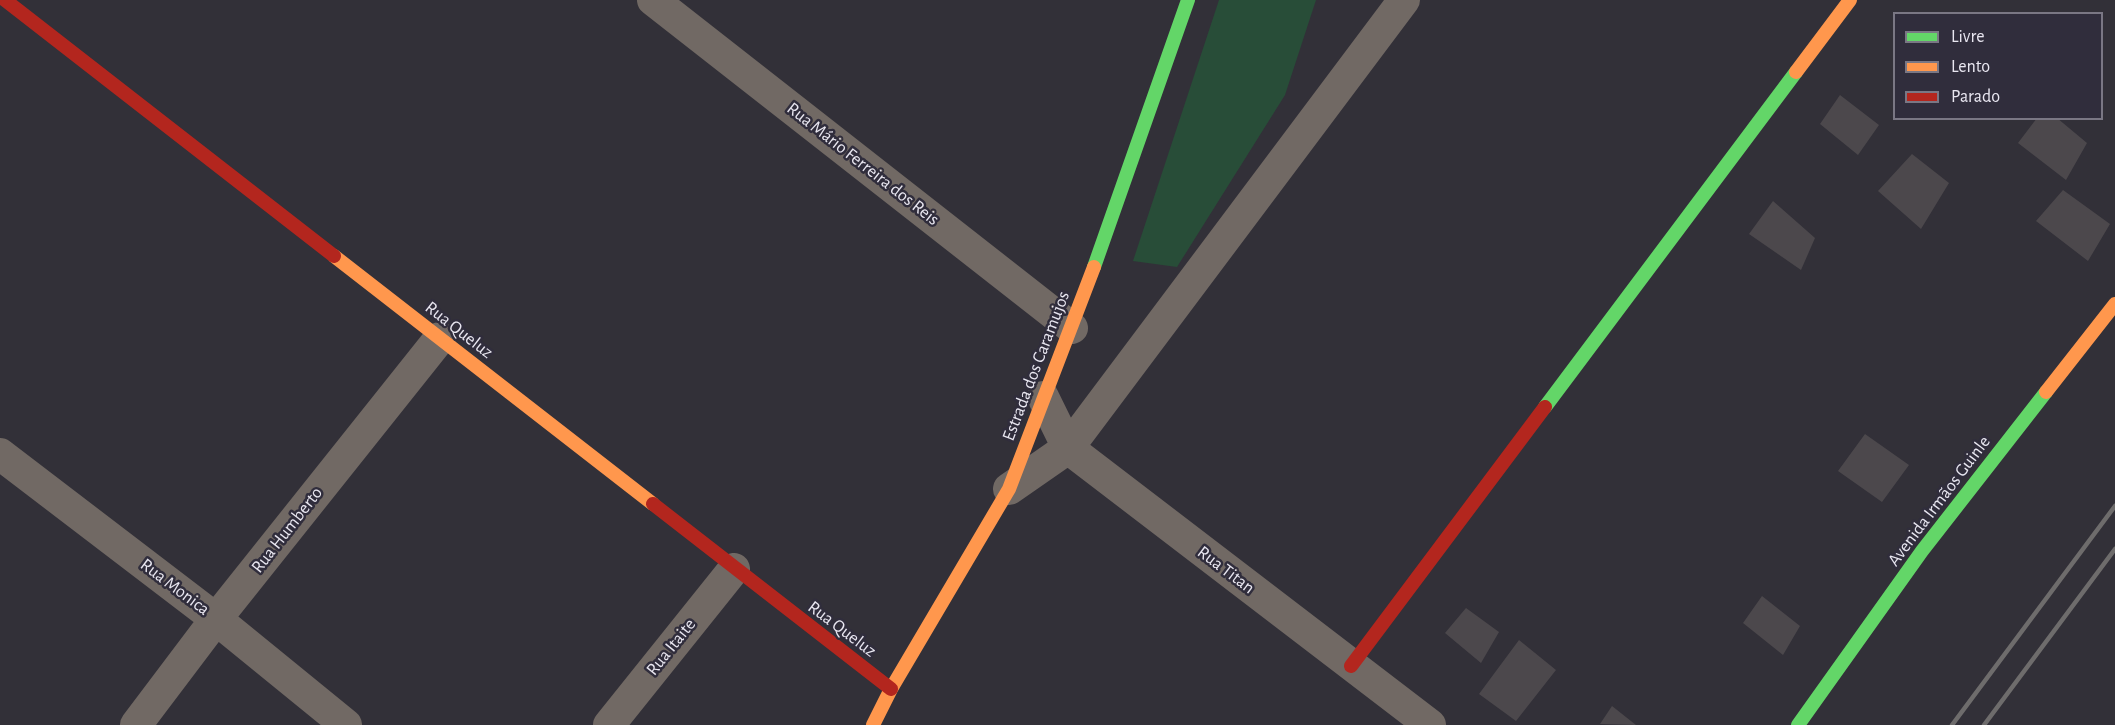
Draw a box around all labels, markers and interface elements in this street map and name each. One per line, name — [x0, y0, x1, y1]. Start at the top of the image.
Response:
legend — [1893, 12, 2103, 120]
text: Livre — [1951, 28, 1985, 46]
text: Lento — [1951, 58, 1990, 76]
text: Parado — [1951, 88, 2000, 106]
street label: Rua Mário Ferreira dos Reis — [783, 98, 943, 230]
street label: Estrada dos Caramujos — [998, 288, 1074, 444]
street label: Rua Queluz — [421, 297, 497, 363]
street label: Avenida Irmãos Guinle — [1883, 432, 1995, 570]
street label: Rua Humberto — [247, 483, 327, 577]
street label: Rua Titan — [1193, 541, 1259, 599]
street label: Rua Monica — [136, 554, 214, 620]
street label: Rua Queluz — [804, 596, 880, 662]
street label: Rua Itaite — [642, 614, 700, 680]

